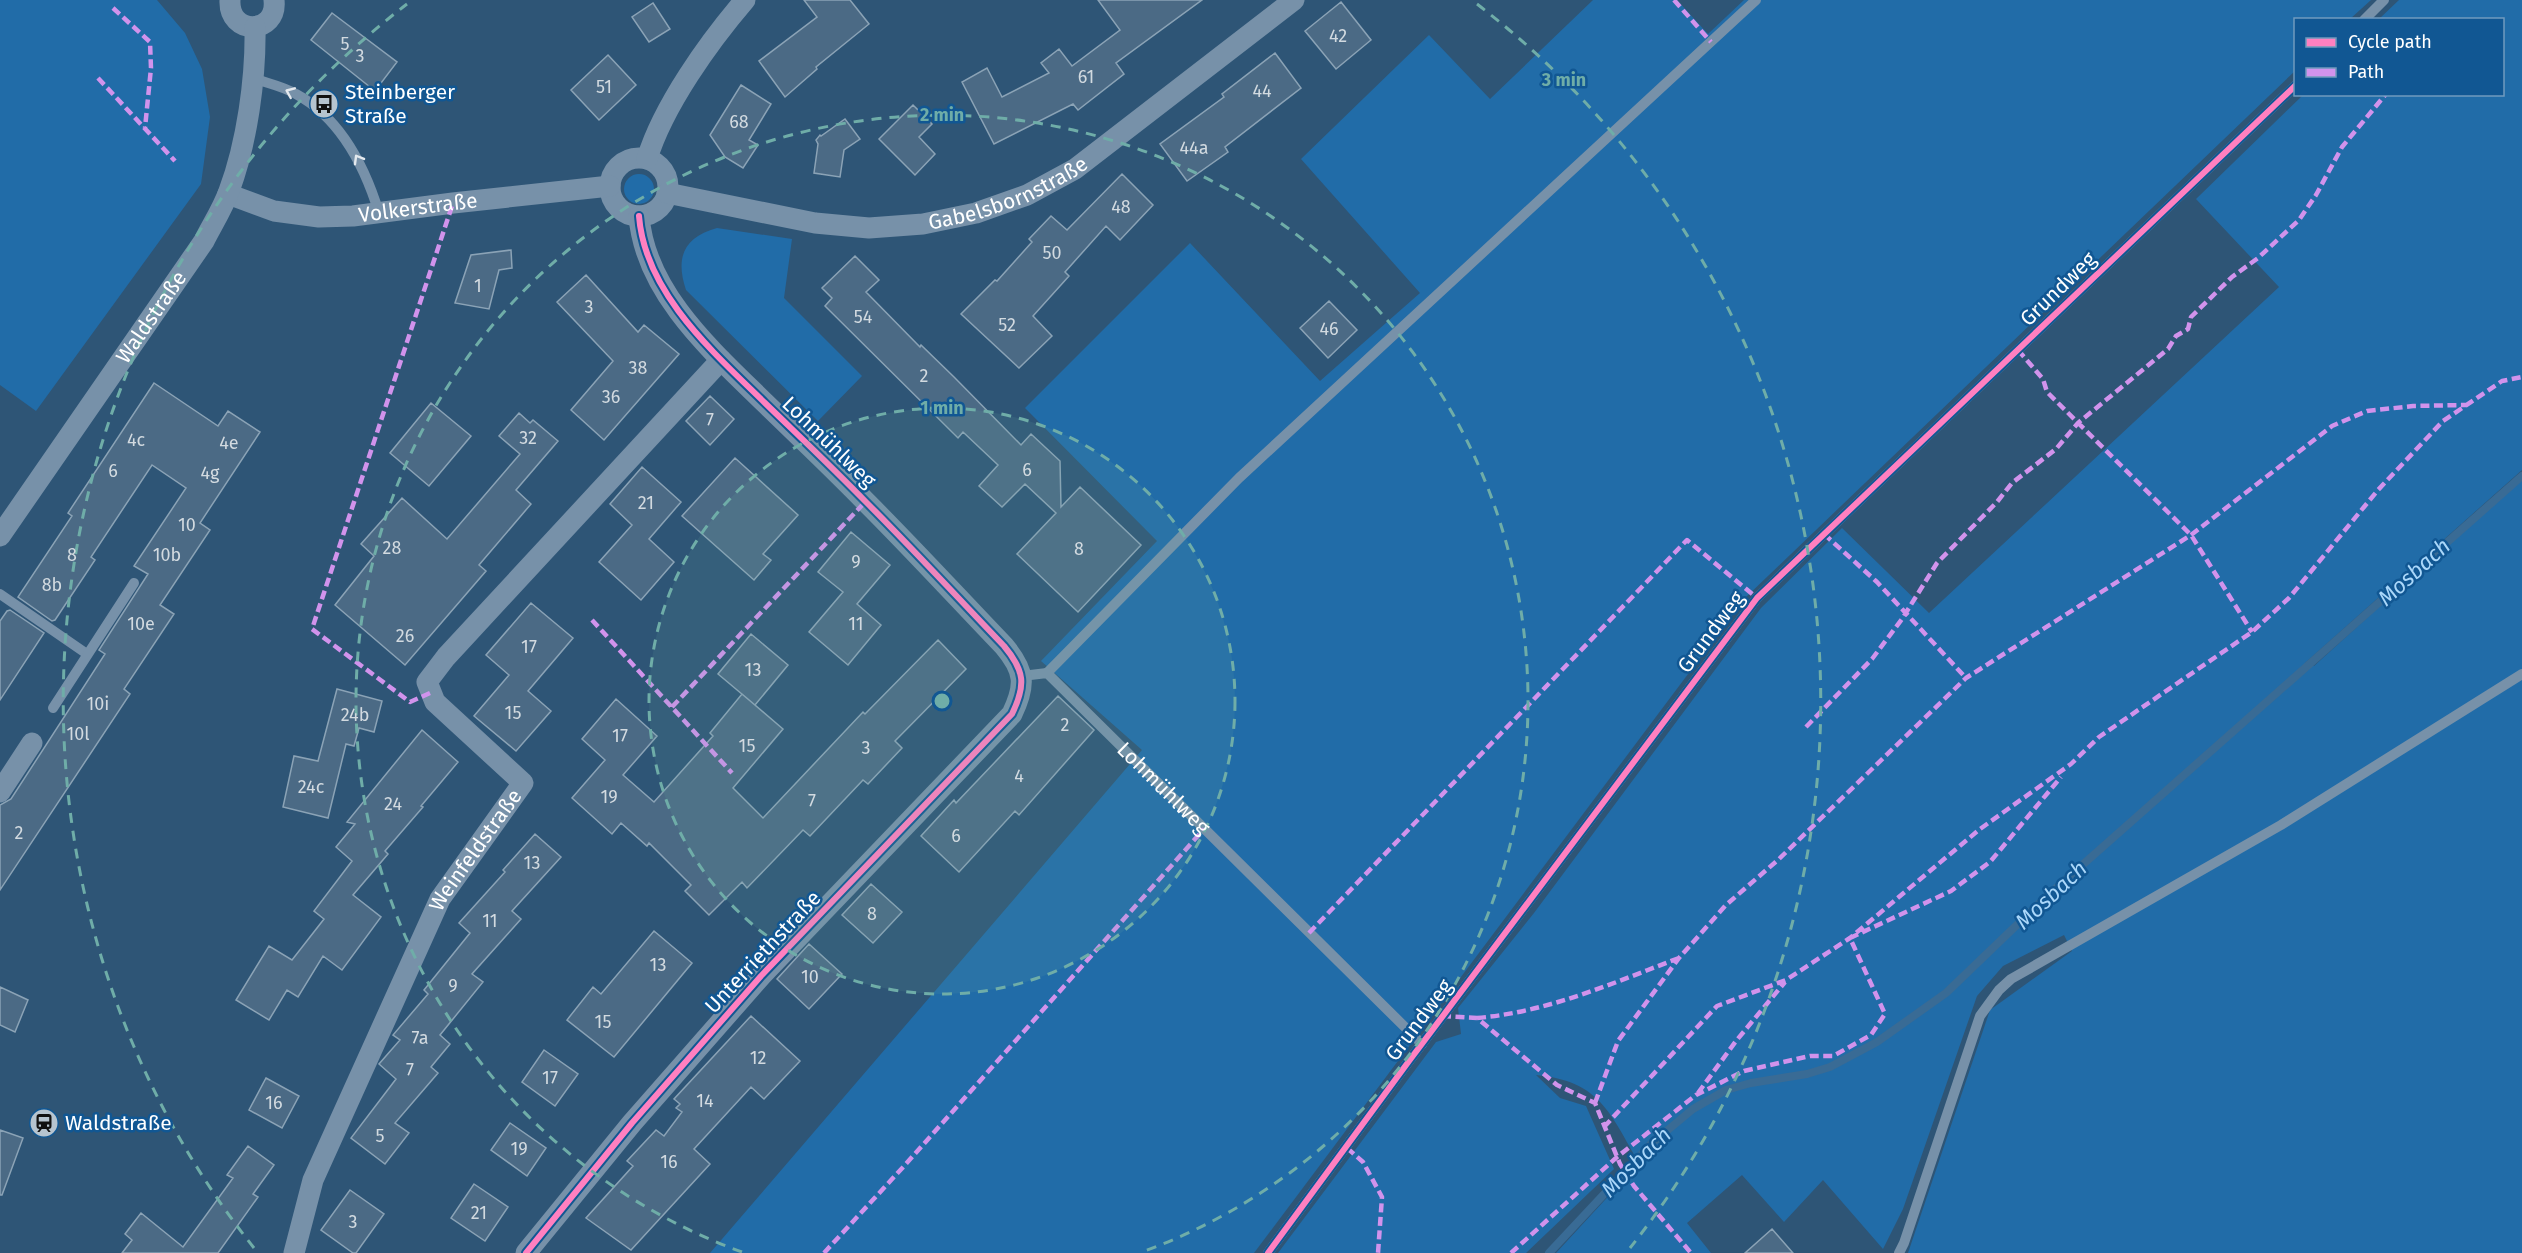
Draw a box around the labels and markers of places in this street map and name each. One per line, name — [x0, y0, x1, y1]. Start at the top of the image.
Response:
place label: Steinberger Straße — [345, 79, 455, 129]
bus stop icon: Steinberger Straße — [308, 88, 340, 120]
centre of rings — [932, 691, 952, 711]
station icon: Waldstraße — [28, 1107, 60, 1139]
place label: Waldstraße — [65, 1110, 172, 1136]

